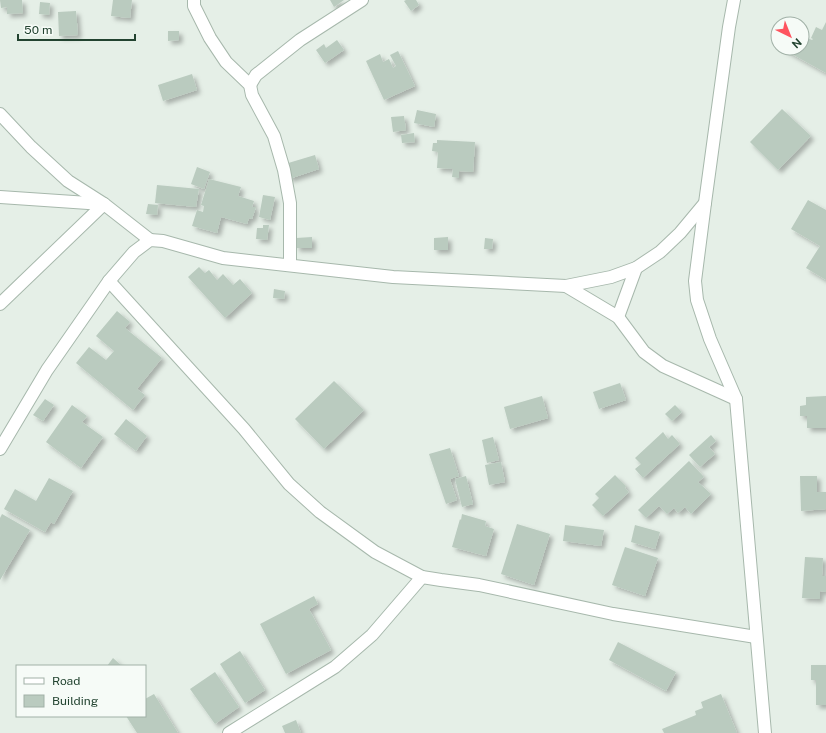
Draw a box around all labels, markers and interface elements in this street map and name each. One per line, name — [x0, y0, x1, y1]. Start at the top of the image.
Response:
scale bar — [18, 16, 135, 42]
north arrow — [770, 16, 810, 56]
text: 50 m — [24, 23, 52, 37]
text: N — [790, 36, 804, 51]
legend — [16, 665, 146, 717]
text: Road — [52, 674, 80, 688]
text: Building — [52, 694, 98, 708]

